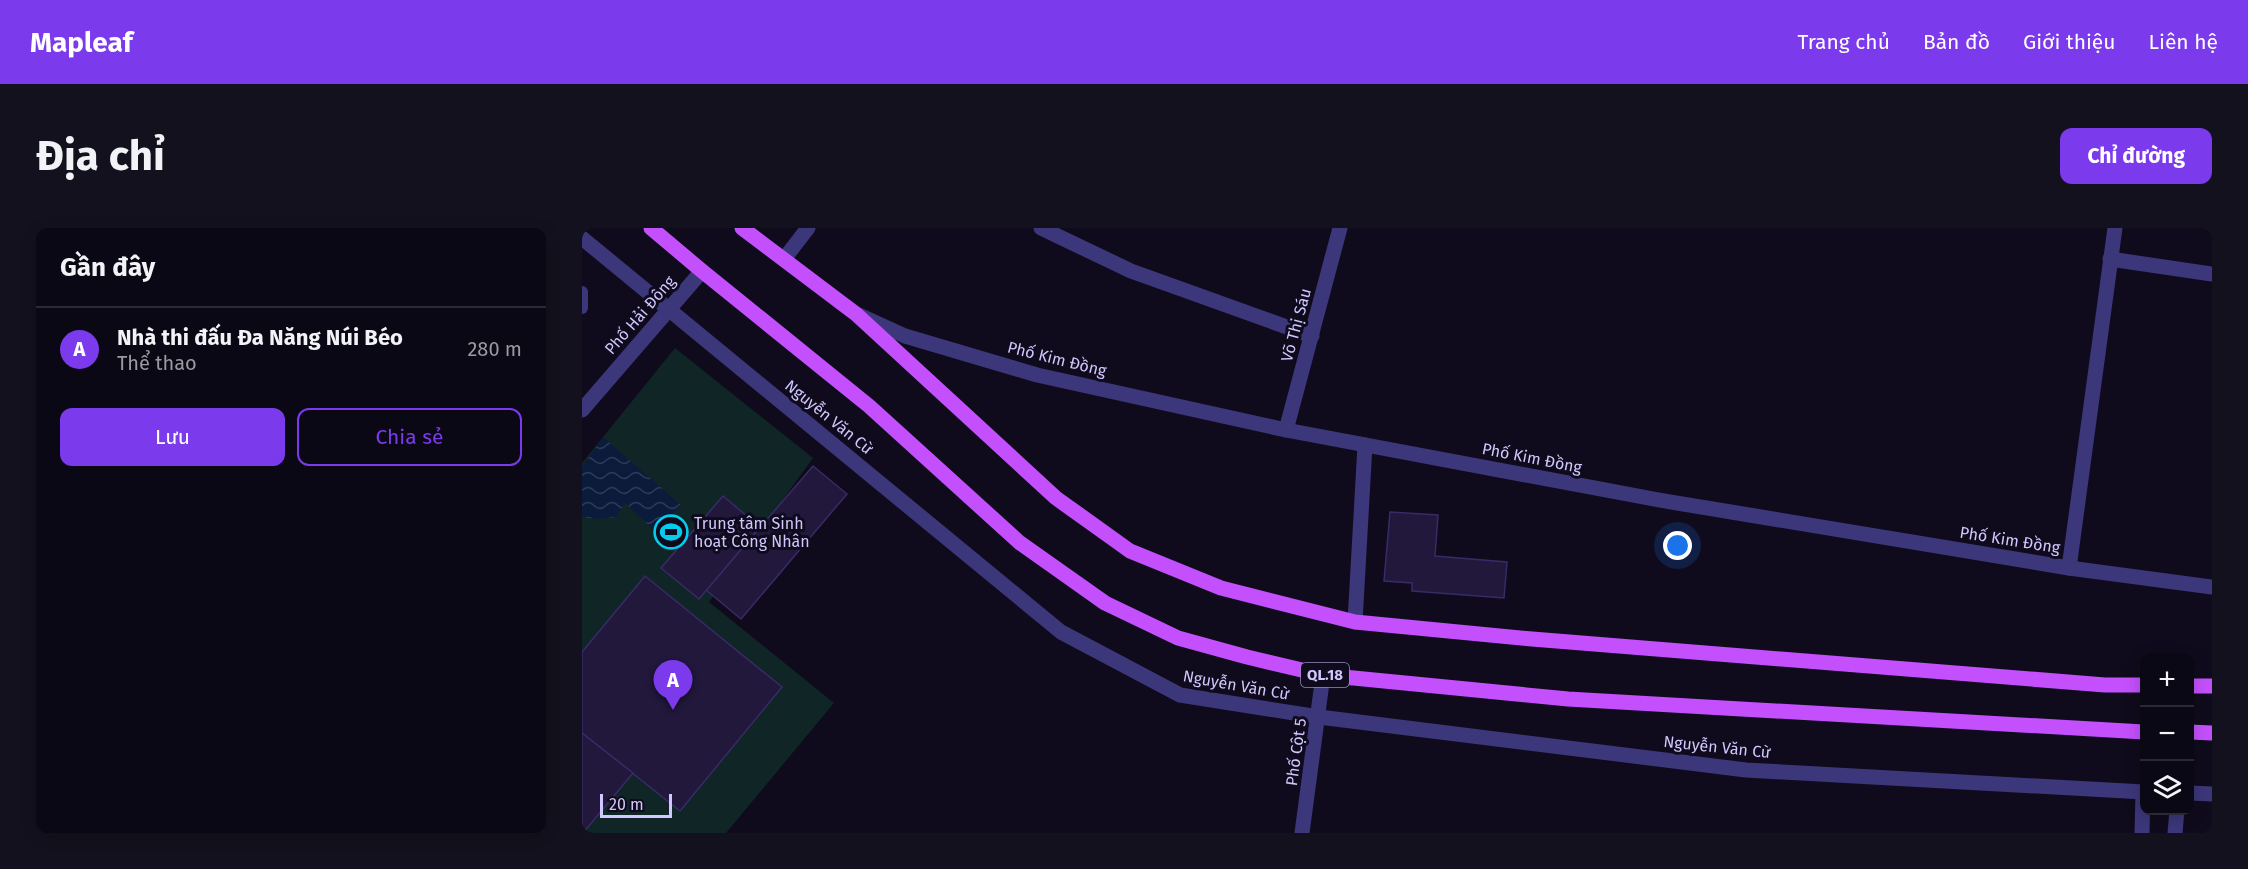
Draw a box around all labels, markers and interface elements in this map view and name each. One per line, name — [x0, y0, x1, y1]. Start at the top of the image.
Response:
text: Mapleaf — [30, 26, 133, 59]
text: Trang chủ — [1798, 29, 1890, 55]
text: Bản đồ — [1923, 29, 1990, 55]
text: Giới thiệu — [2023, 29, 2116, 55]
text: Liên hệ — [2149, 29, 2218, 55]
button: Chỉ đường — [2060, 128, 2212, 184]
text: Địa chỉ — [36, 131, 165, 181]
text: Gần đây — [60, 252, 155, 283]
street label: Phố Hải Đông — [600, 271, 680, 358]
street label: Võ Thị Sáu — [1277, 286, 1315, 364]
text: Nhà thi đấu Đa Năng Núi Béo — [117, 324, 403, 351]
text: A — [74, 337, 85, 361]
text: 280 m — [467, 337, 522, 361]
street label: Phố Kim Đồng — [1006, 337, 1109, 381]
text: Thể thao — [117, 351, 197, 375]
street label: Nguyễn Văn Cừ — [781, 376, 877, 458]
button: Lưu — [60, 408, 285, 466]
button: Chia sẻ — [297, 408, 522, 466]
street label: Phố Kim Đồng — [1480, 438, 1584, 477]
sports icon: Trung tâm Sinh hoạt Công Nhân — [653, 514, 689, 550]
place label: Trung tâm Sinh hoạt Công Nhân — [694, 514, 810, 551]
street label: Phố Kim Đồng — [1958, 522, 2062, 557]
your location — [1663, 531, 1692, 560]
map controls — [2140, 653, 2194, 815]
button: + — [2140, 653, 2194, 707]
pin: A — [654, 660, 692, 710]
road number: QL.18 — [1301, 663, 1349, 687]
street label: Nguyễn Văn Cừ — [1181, 666, 1291, 704]
button: − — [2140, 707, 2194, 761]
street label: Phố Cột 5 — [1281, 717, 1310, 787]
street label: Nguyễn Văn Cừ — [1663, 732, 1772, 762]
button: layers — [2140, 761, 2194, 815]
scale bar — [600, 791, 672, 818]
text: 20 m — [609, 795, 644, 814]

